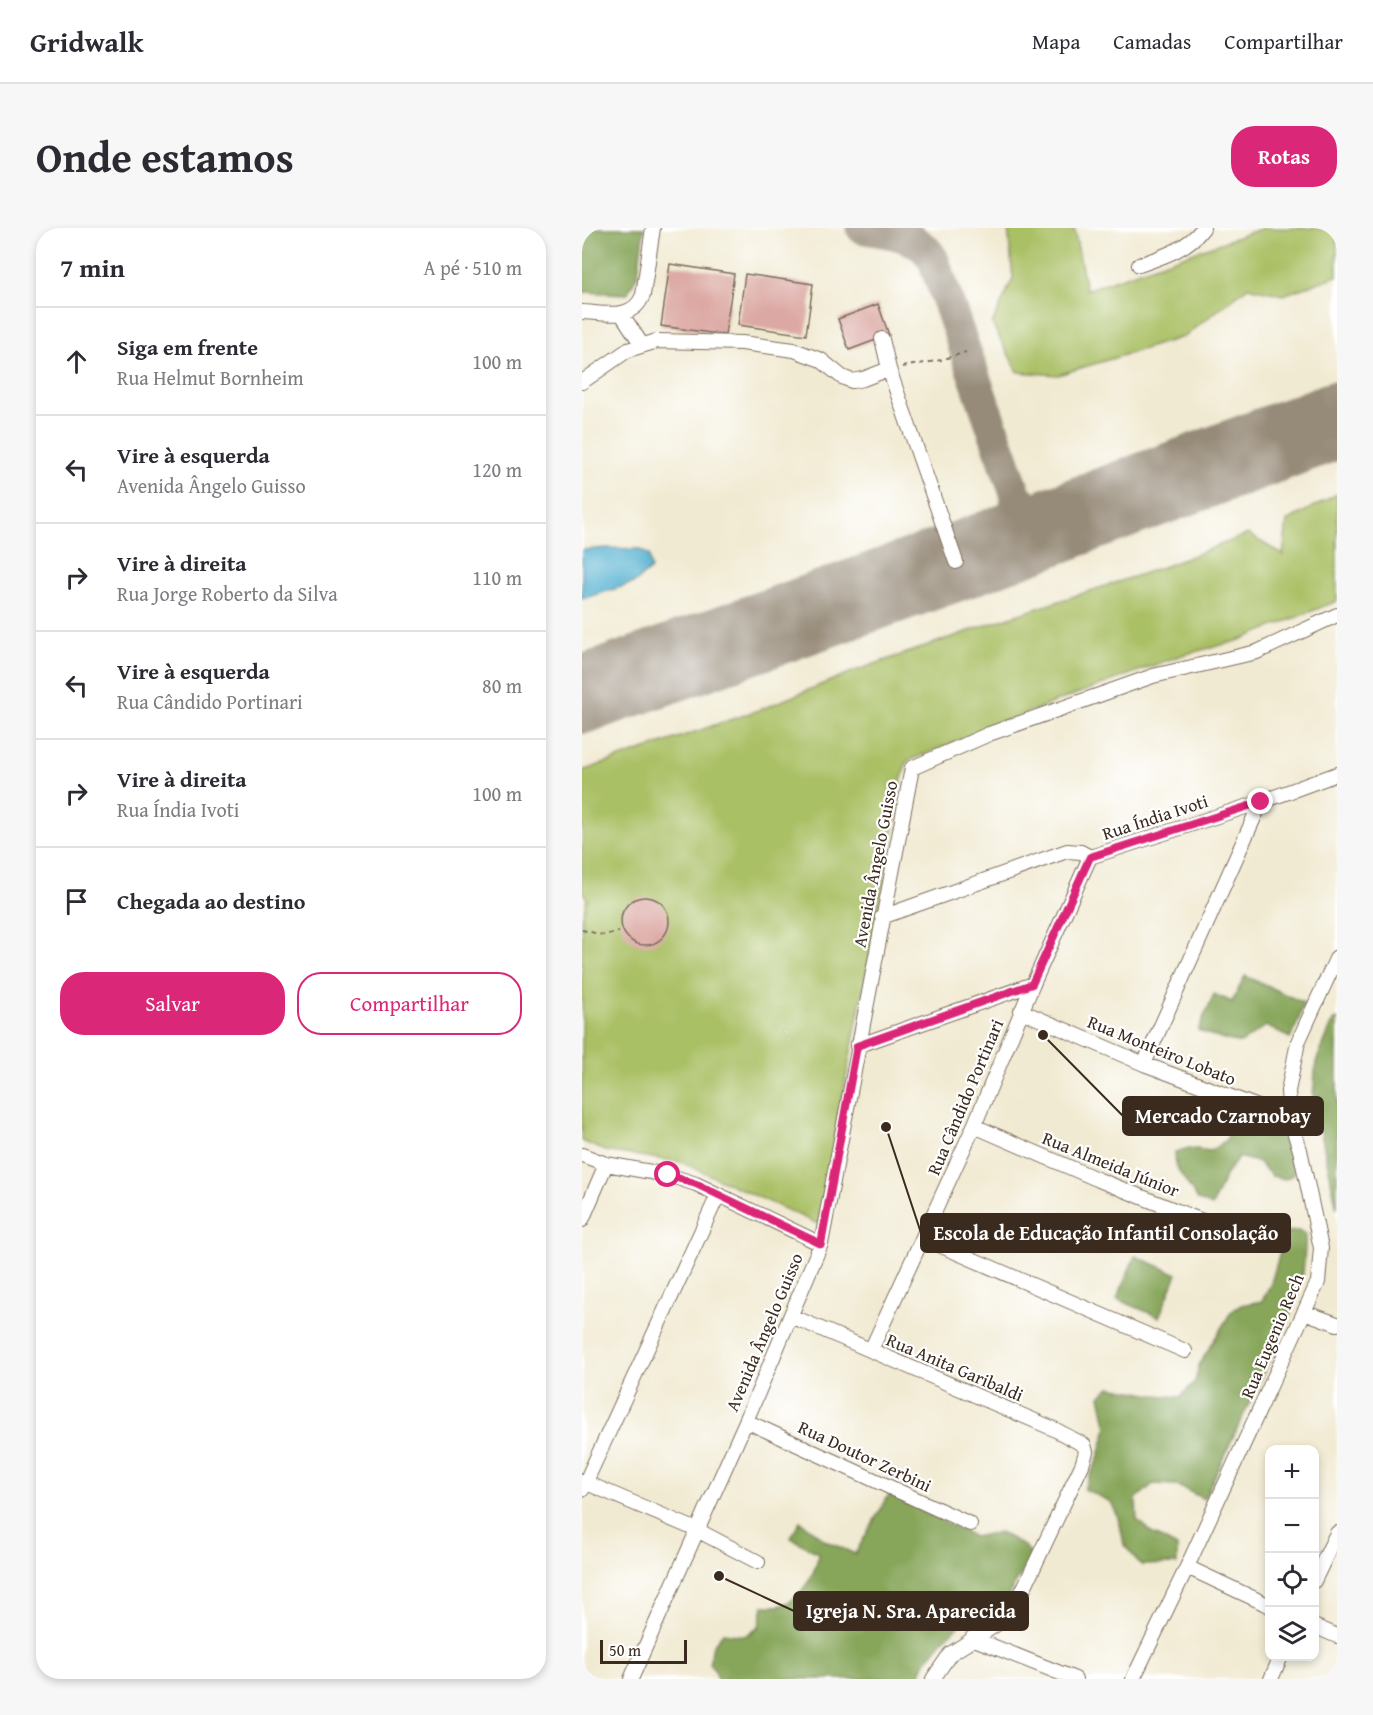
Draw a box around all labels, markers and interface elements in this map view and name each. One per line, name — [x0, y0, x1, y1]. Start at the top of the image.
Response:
text: Gridwalk — [30, 21, 143, 62]
text: Mapa — [1032, 26, 1080, 57]
text: Camadas — [1113, 26, 1191, 57]
text: Compartilhar — [1224, 26, 1343, 57]
text: Onde estamos — [36, 126, 294, 187]
button: Rotas — [1231, 126, 1337, 187]
text: 7 min — [60, 248, 125, 287]
text: A pé · 510 m — [424, 253, 522, 282]
text: Siga em frente — [117, 331, 258, 363]
icon: ahead — [60, 345, 93, 378]
text: 100 m — [472, 347, 522, 376]
text: Rua Helmut Bornheim — [117, 363, 304, 392]
text: Vire à esquerda — [117, 439, 270, 471]
icon: left — [60, 453, 93, 486]
text: 120 m — [472, 455, 522, 484]
text: Avenida Ângelo Guisso — [117, 471, 306, 500]
text: Vire à direita — [117, 547, 247, 579]
icon: right — [60, 561, 93, 594]
text: 110 m — [472, 563, 522, 592]
text: Rua Jorge Roberto da Silva — [117, 579, 338, 608]
text: Vire à esquerda — [117, 655, 270, 687]
icon: left — [60, 669, 93, 702]
text: 80 m — [482, 671, 522, 700]
text: Rua Cândido Portinari — [117, 687, 303, 716]
text: Vire à direita — [117, 763, 247, 795]
icon: right — [60, 777, 93, 810]
street label: Avenida Ângelo Guisso — [846, 778, 904, 950]
text: 100 m — [472, 779, 522, 808]
street label: Rua Índia Ivoti — [1098, 787, 1212, 847]
route end — [1247, 788, 1273, 814]
text: Rua Índia Ivoti — [117, 795, 239, 824]
icon: arrive — [60, 885, 93, 918]
text: Chegada ao destino — [117, 885, 305, 917]
button: Salvar — [60, 972, 285, 1035]
button: Compartilhar — [297, 972, 522, 1035]
street label: Rua Monteiro Lobato — [1084, 1008, 1240, 1092]
street label: Rua Cândido Portinari — [920, 1015, 1010, 1179]
callout: Mercado Czarnobay — [1123, 1097, 1323, 1135]
text: Mercado Czarnobay — [1135, 1101, 1312, 1130]
street label: Rua Almeida Júnior — [1038, 1124, 1184, 1204]
route start — [654, 1161, 680, 1187]
callout: Escola de Educação Infantil Consolação — [921, 1214, 1290, 1252]
text: Escola de Educação Infantil Consolação — [934, 1218, 1279, 1247]
street label: Avenida Ângelo Guisso — [718, 1249, 810, 1415]
street label: Rua Eugenio Rech — [1233, 1269, 1311, 1403]
street label: Rua Anita Garibaldi — [882, 1326, 1028, 1408]
street label: Rua Doutor Zerbini — [794, 1413, 936, 1499]
map controls — [1265, 1445, 1319, 1661]
button: + — [1265, 1445, 1319, 1499]
button: − — [1265, 1499, 1319, 1553]
button: locate — [1265, 1553, 1319, 1607]
callout: Igreja N. Sra. Aparecida — [794, 1592, 1028, 1630]
text: Igreja N. Sra. Aparecida — [806, 1596, 1017, 1625]
button: layers — [1265, 1607, 1319, 1661]
scale bar — [600, 1637, 687, 1664]
text: 50 m — [609, 1638, 641, 1662]

